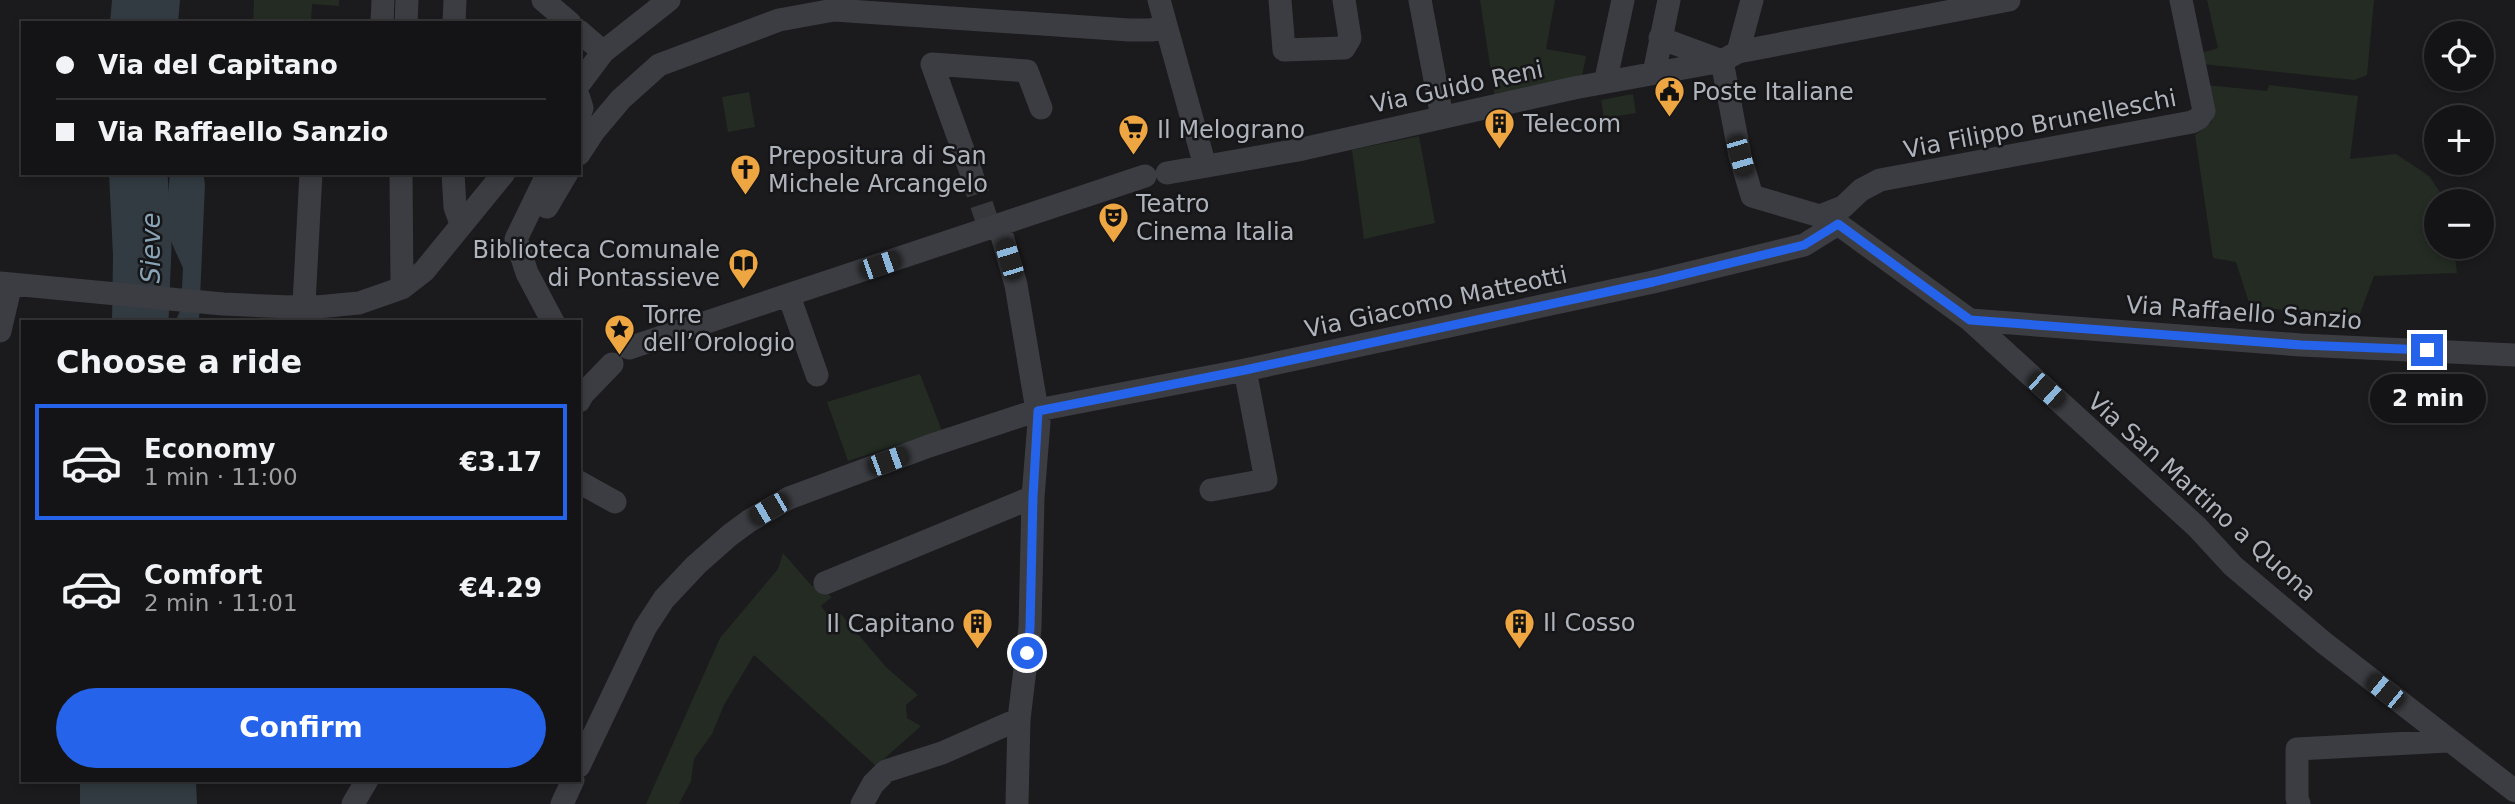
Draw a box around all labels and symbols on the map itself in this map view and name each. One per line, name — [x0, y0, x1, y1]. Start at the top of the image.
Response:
street label: Via Guido Reni — [1368, 55, 1546, 119]
public building icon: Poste Italiane — [1652, 75, 1686, 119]
place label: Poste Italiane — [1692, 78, 1854, 106]
street label: Via Filippo Brunelleschi — [1901, 84, 2179, 164]
building icon: Telecom — [1483, 107, 1517, 151]
place label: Telecom — [1522, 110, 1621, 138]
supermarket icon: Il Melograno — [1117, 113, 1151, 157]
place label: Il Melograno — [1157, 116, 1305, 144]
car — [1725, 133, 1756, 179]
place label: Prepositura di San Michele Arcangelo — [768, 142, 988, 198]
church icon: Prepositura di San Michele Arcangelo — [728, 153, 762, 197]
place label: Teatro Cinema Italia — [1135, 190, 1294, 246]
theatre icon: Teatro Cinema Italia — [1096, 201, 1130, 245]
water label: Sieve — [136, 212, 166, 284]
place label: Biblioteca Comunale di Pontassieve — [473, 236, 720, 292]
car — [993, 236, 1026, 282]
library icon: Biblioteca Comunale di Pontassieve — [726, 247, 760, 291]
car — [857, 248, 904, 282]
street label: Via Giacomo Matteotti — [1302, 260, 1570, 344]
street label: Via Raffaello Sanzio — [2125, 291, 2363, 335]
place label: Torre dell’Orologio — [642, 301, 795, 357]
place icon: Torre dell’Orologio — [603, 312, 637, 356]
route end — [2411, 334, 2443, 366]
car — [2024, 368, 2069, 412]
callout: 2 min — [2369, 374, 2485, 424]
street label: Via San Martino a Quona — [2082, 387, 2322, 607]
car — [865, 444, 912, 478]
car — [746, 489, 793, 529]
building icon: Il Cosso — [1503, 606, 1537, 650]
building icon: Il Capitano — [961, 607, 995, 651]
place label: Il Cosso — [1543, 609, 1636, 637]
place label: Il Capitano — [826, 610, 955, 638]
route start — [1011, 637, 1043, 669]
car — [2363, 670, 2408, 712]

